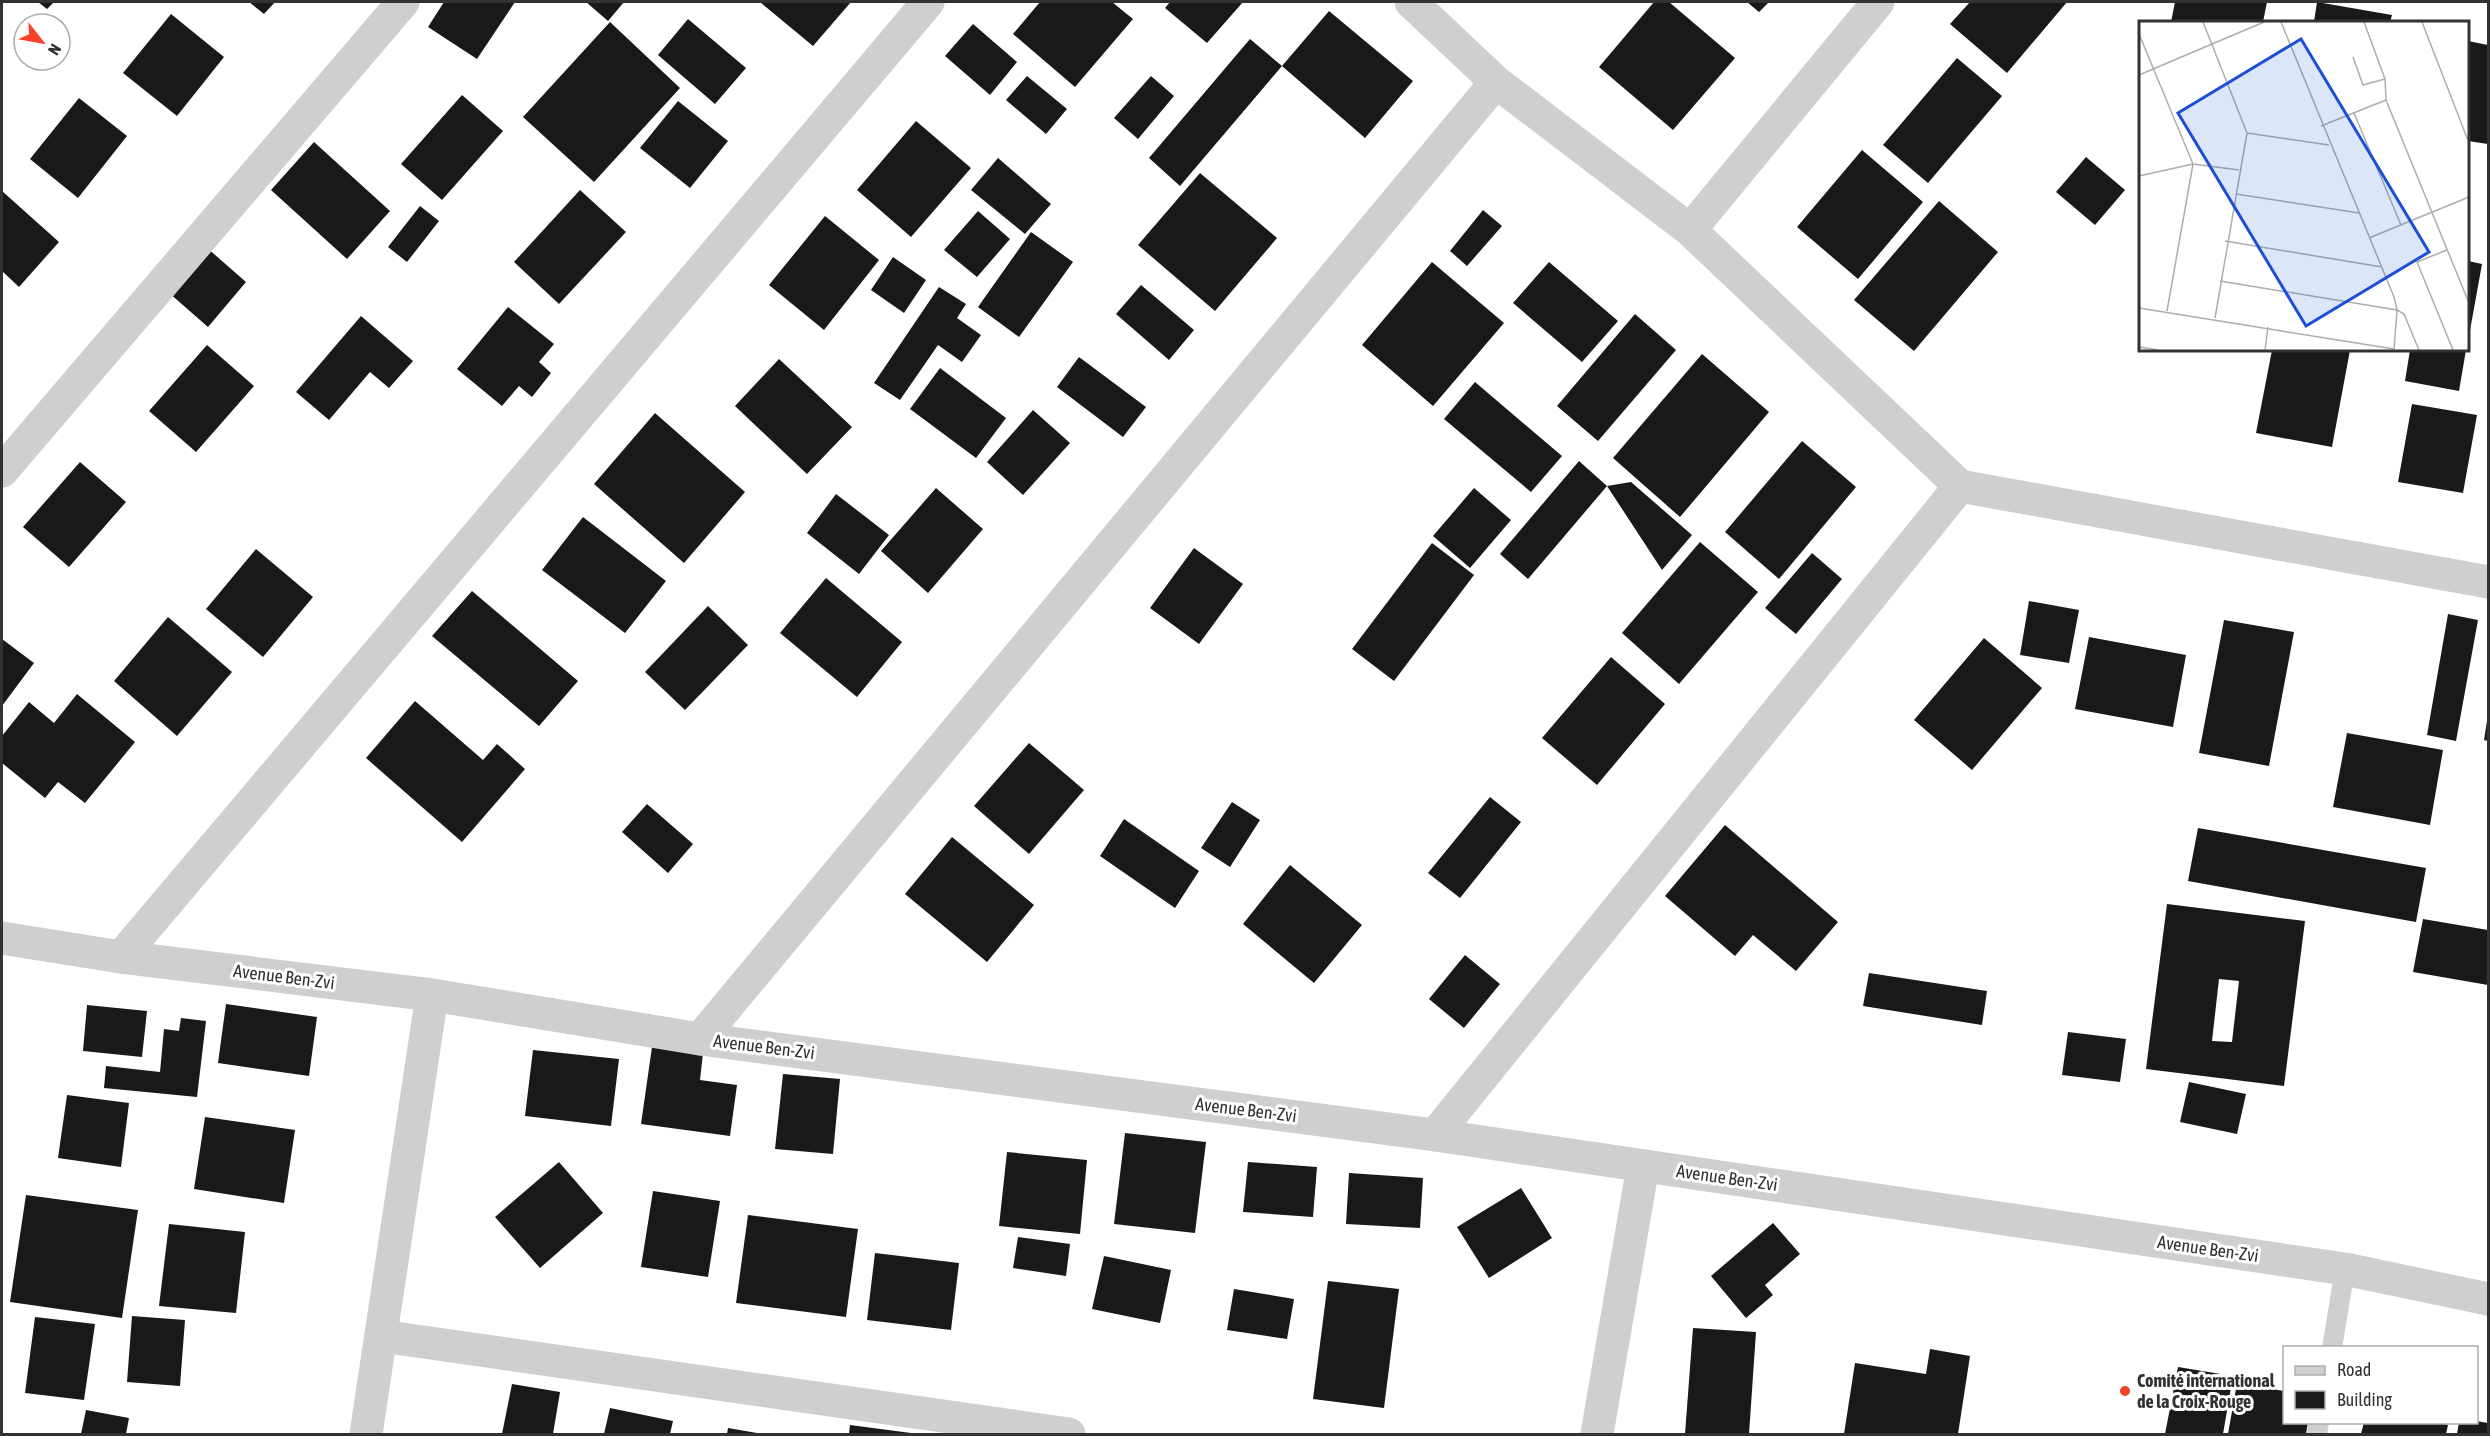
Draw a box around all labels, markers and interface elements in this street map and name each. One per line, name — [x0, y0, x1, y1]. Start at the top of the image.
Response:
north arrow — [12, 12, 72, 72]
inset map — [2139, 21, 2469, 351]
text: N — [45, 41, 65, 58]
street label: Avenue Ben-Zvi — [232, 960, 336, 993]
street label: Avenue Ben-Zvi — [712, 1030, 816, 1063]
street label: Avenue Ben-Zvi — [1194, 1093, 1298, 1126]
street label: Avenue Ben-Zvi — [1675, 1160, 1779, 1195]
street label: Avenue Ben-Zvi — [2156, 1231, 2260, 1266]
legend — [2283, 1346, 2478, 1424]
text: Road — [2337, 1359, 2371, 1380]
place label: Comité international de la Croix-Rouge — [2137, 1370, 2275, 1412]
marker: Comité international de la Croix-Rouge — [2118, 1384, 2132, 1398]
text: Building — [2337, 1389, 2392, 1410]

